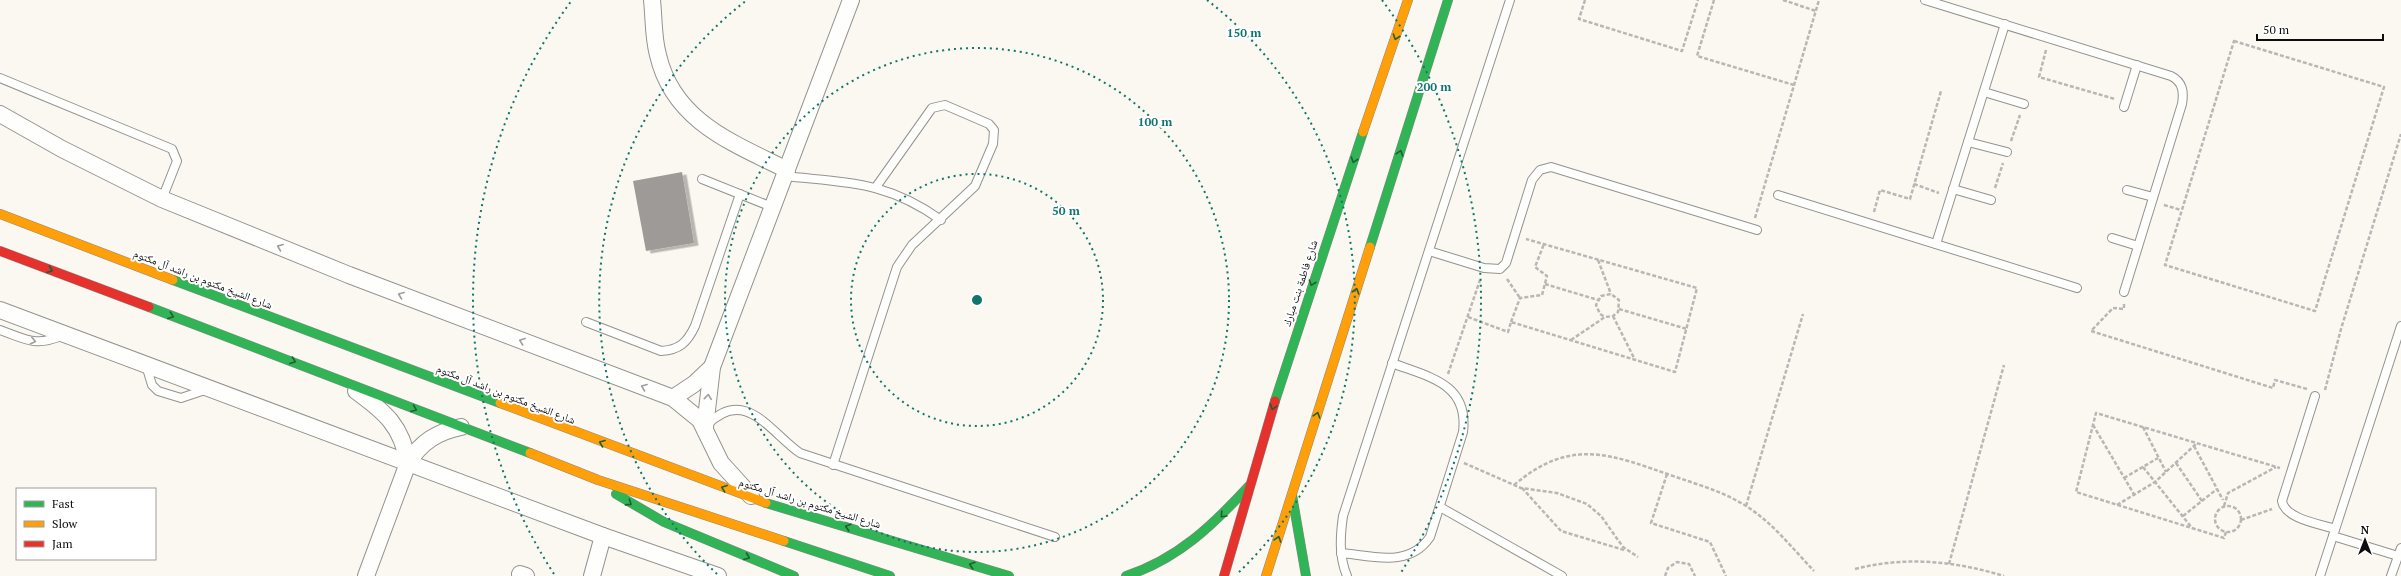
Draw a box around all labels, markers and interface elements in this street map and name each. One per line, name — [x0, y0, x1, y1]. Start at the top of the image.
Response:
scale bar — [2257, 16, 2383, 42]
text: 50 m — [2263, 22, 2290, 37]
text: 150 m — [1227, 25, 1261, 40]
one-way arrow — [1392, 33, 1400, 40]
text: 200 m — [1417, 79, 1451, 94]
text: 100 m — [1138, 114, 1172, 129]
one-way arrow — [1395, 150, 1403, 157]
one-way arrow — [1350, 156, 1358, 163]
text: 50 m — [1052, 203, 1080, 218]
street label: شارع فاطمة بنت مبارك — [1279, 238, 1321, 328]
one-way arrow — [276, 244, 283, 252]
street label: شارع الشيخ مكتوم بن راشد آل مكتوم — [132, 246, 274, 312]
one-way arrow — [46, 266, 53, 274]
one-way arrow — [1308, 279, 1316, 286]
one-way arrow — [1352, 288, 1360, 295]
one-way arrow — [397, 292, 404, 300]
centre of rings — [970, 293, 984, 307]
one-way arrow — [168, 311, 175, 319]
one-way arrow — [29, 337, 36, 345]
one-way arrow — [519, 337, 526, 346]
one-way arrow — [290, 357, 297, 365]
street label: شارع الشيخ مكتوم بن راشد آل مكتوم — [435, 361, 577, 427]
one-way arrow — [640, 383, 647, 391]
one-way arrow — [704, 394, 713, 400]
one-way arrow — [1269, 403, 1278, 410]
one-way arrow — [411, 404, 418, 412]
one-way arrow — [1313, 412, 1321, 419]
one-way arrow — [598, 439, 605, 447]
street label: شارع الشيخ مكتوم بن راشد آل مكتوم — [737, 475, 883, 531]
one-way arrow — [720, 484, 727, 492]
legend — [16, 488, 156, 560]
text: Fast — [52, 496, 75, 511]
one-way arrow — [625, 499, 632, 506]
one-way arrow — [1220, 510, 1227, 518]
text: Slow — [52, 516, 78, 531]
north arrow — [2345, 520, 2385, 560]
one-way arrow — [844, 523, 851, 532]
text: N — [2361, 523, 2370, 537]
text: Jam — [52, 536, 73, 551]
one-way arrow — [1273, 536, 1282, 543]
one-way arrow — [743, 553, 750, 561]
one-way arrow — [969, 561, 976, 570]

